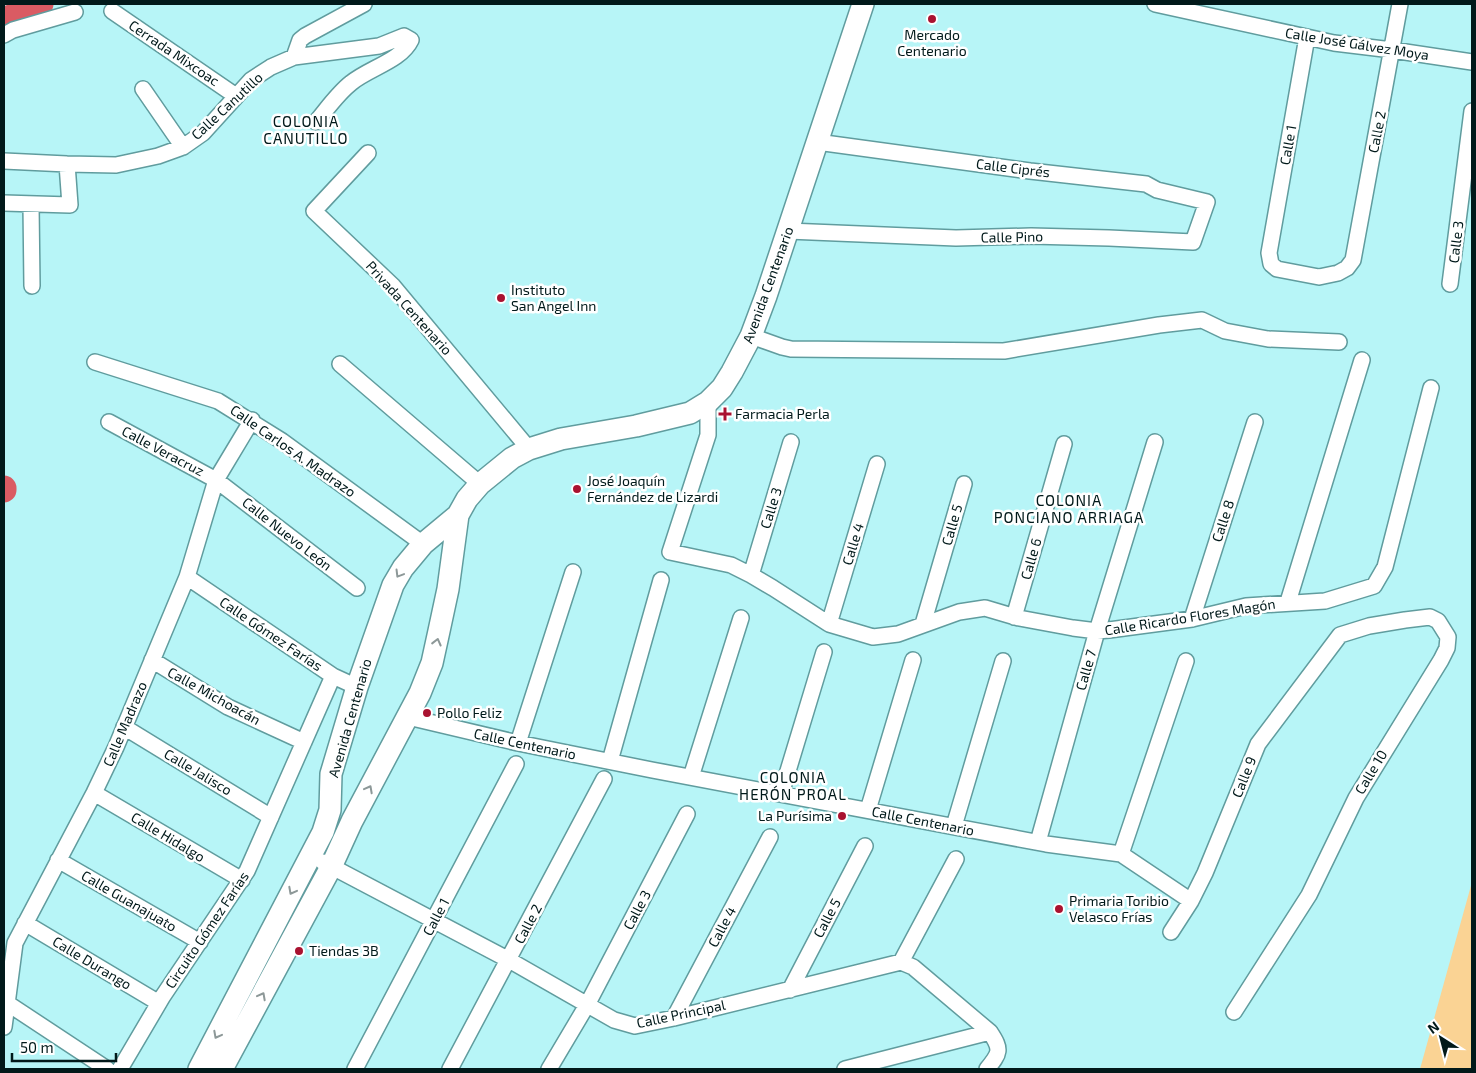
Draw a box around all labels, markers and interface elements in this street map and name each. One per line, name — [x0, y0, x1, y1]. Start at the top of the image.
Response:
marker: Mercado Centenario — [926, 13, 938, 25]
street label: Cerrada Mixcoac — [126, 16, 223, 89]
street label: Calle José Gálvez Moya — [1284, 24, 1430, 63]
place label: Mercado Centenario — [897, 26, 967, 59]
street label: Calle Canutillo — [187, 68, 266, 143]
street label: Calle 2 — [1364, 109, 1389, 154]
district label: COLONIA CANUTILLO — [263, 112, 349, 147]
street label: Calle 1 — [1276, 124, 1299, 166]
street label: Calle Ciprés — [975, 155, 1051, 180]
street label: Calle 3 — [1444, 220, 1467, 264]
street label: Avenida Centenario — [738, 224, 797, 346]
street label: Calle Pino — [981, 227, 1043, 246]
street label: Privada Centenario — [363, 257, 456, 358]
place label: Instituto San Angel Inn — [511, 281, 596, 314]
marker: Instituto San Angel Inn — [495, 292, 507, 304]
street label: Calle Carlos A. Madrazo — [227, 401, 359, 500]
place label: Farmacia Perla — [735, 405, 830, 422]
marker: Farmacia Perla — [719, 408, 731, 420]
street label: Calle Veracruz — [119, 422, 207, 479]
place label: José Joaquín Fernández de Lizardi — [587, 472, 718, 505]
marker: José Joaquín Fernández de Lizardi — [571, 483, 583, 495]
street label: Calle 3 — [756, 485, 785, 531]
district label: COLONIA PONCIANO ARRIAGA — [994, 491, 1144, 526]
street label: Calle Nuevo León — [239, 493, 336, 574]
street label: Calle 8 — [1208, 498, 1237, 544]
street label: Calle 5 — [938, 502, 965, 547]
street label: Calle 4 — [838, 521, 867, 567]
street label: Calle 6 — [1016, 536, 1045, 582]
one-way arrow — [396, 569, 406, 578]
street label: Calle Gómez Farías — [217, 593, 326, 674]
street label: Calle Ricardo Flores Magón — [1103, 595, 1276, 638]
one-way arrow — [431, 638, 442, 647]
street label: Calle 7 — [1072, 647, 1099, 692]
street label: Avenida Centenario — [324, 656, 375, 779]
street label: Calle Michoacán — [165, 663, 264, 728]
street label: Calle Madrazo — [99, 679, 150, 769]
place label: Pollo Feliz — [437, 704, 502, 721]
marker: Pollo Feliz — [421, 707, 433, 719]
street label: Calle Centenario — [472, 724, 578, 763]
street label: Calle Jalisco — [161, 745, 235, 799]
street label: Calle 10 — [1351, 747, 1390, 797]
street label: Calle 9 — [1228, 754, 1259, 800]
district label: COLONIA HERÓN PROAL — [739, 768, 847, 803]
one-way arrow — [363, 786, 373, 795]
street label: Calle Centenario — [870, 802, 976, 839]
place label: La Purísima — [758, 807, 832, 824]
street label: Calle Hidalgo — [128, 808, 208, 865]
marker: La Purísima — [836, 810, 848, 822]
street label: Calle Guanajuato — [79, 866, 180, 935]
street label: Circuito Gómez Farías — [161, 868, 252, 991]
one-way arrow — [288, 886, 298, 895]
street label: Calle 3 — [619, 887, 654, 932]
place label: Primaria Toribio Velasco Frías — [1069, 892, 1169, 925]
street label: Calle 1 — [419, 895, 453, 939]
street label: Calle 5 — [809, 895, 844, 940]
street label: Calle 2 — [510, 901, 545, 947]
marker: Primaria Toribio Velasco Frías — [1053, 903, 1065, 915]
street label: Calle 4 — [704, 904, 739, 950]
street label: Calle Durango — [50, 932, 135, 993]
place label: Tiendas 3B — [309, 942, 379, 959]
marker: Tiendas 3B — [293, 945, 305, 957]
one-way arrow — [256, 992, 266, 1001]
street label: Calle Principal — [635, 996, 728, 1031]
north arrow — [1416, 1013, 1466, 1063]
text: N — [1424, 1017, 1442, 1037]
scale bar — [12, 1030, 116, 1062]
one-way arrow — [213, 1030, 223, 1039]
text: 50 m — [20, 1038, 54, 1056]

